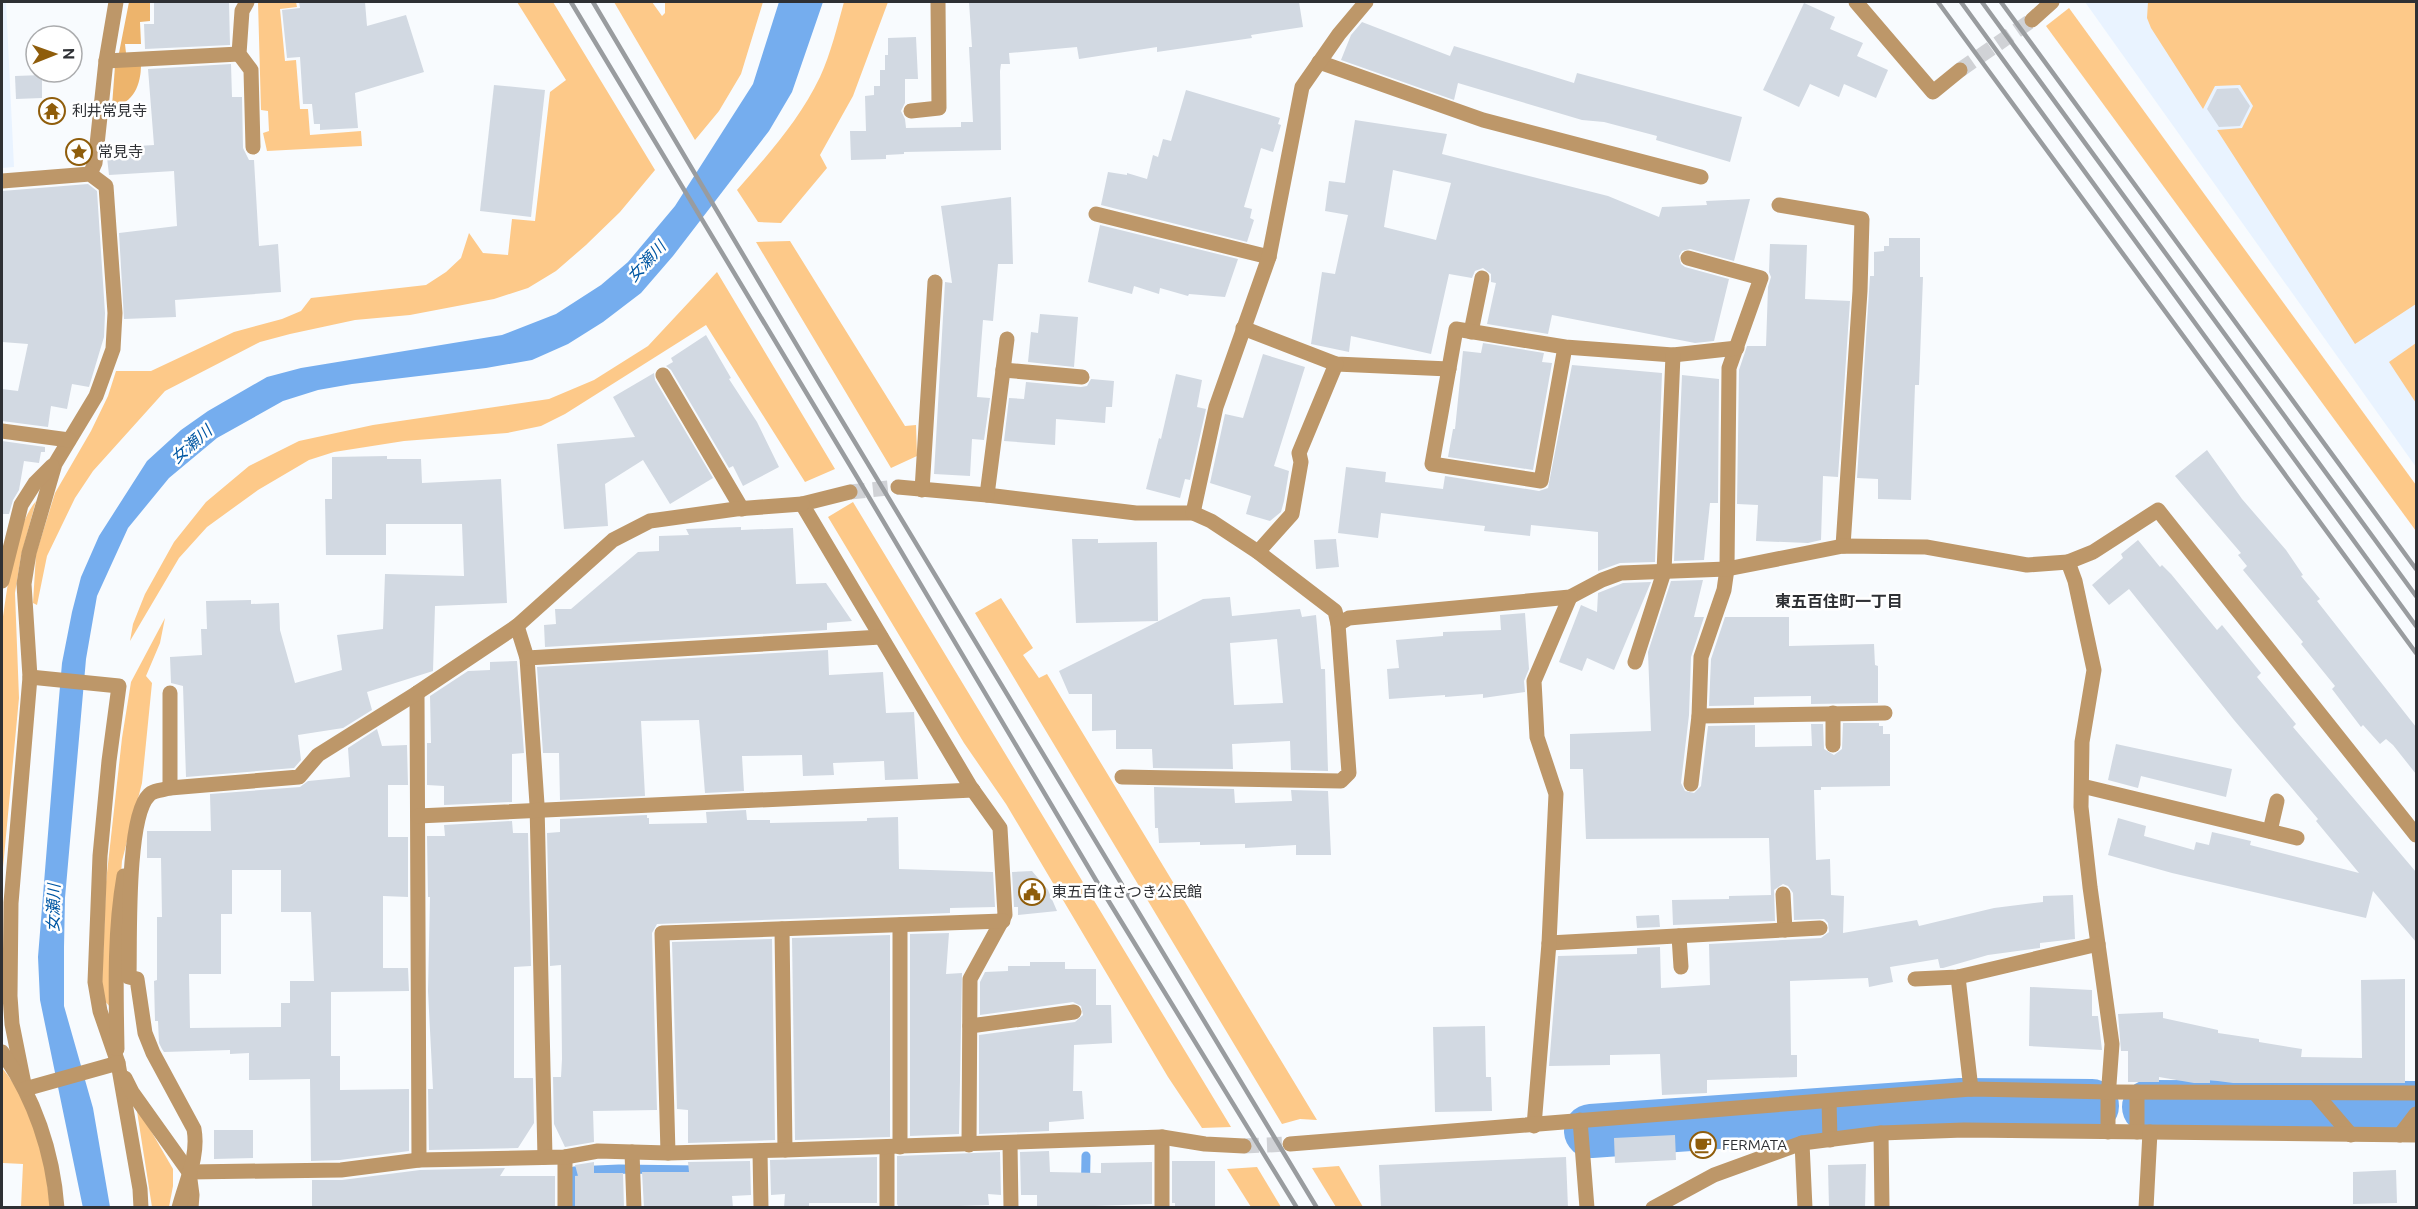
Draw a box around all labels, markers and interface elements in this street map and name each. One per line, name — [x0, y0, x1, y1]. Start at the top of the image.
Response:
north arrow — [24, 24, 84, 84]
text: N — [60, 48, 78, 60]
temple icon: 利井常見寺 — [37, 96, 67, 126]
place label: 利井常見寺 — [72, 102, 147, 119]
place icon: 常見寺 — [64, 137, 94, 167]
place label: 常見寺 — [98, 143, 143, 160]
water label: 女瀬川 — [623, 236, 670, 285]
water label: 女瀬川 — [167, 420, 217, 467]
district label: 東五百住町一丁目 — [1775, 592, 1903, 610]
public building icon: 東五百住さつき公民館 — [1017, 877, 1047, 907]
water label: 女瀬川 — [44, 882, 62, 932]
place label: 東五百住さつき公民館 — [1052, 883, 1202, 900]
cafe icon: FERMATA — [1688, 1130, 1718, 1160]
place label: FERMATA — [1722, 1136, 1787, 1153]

